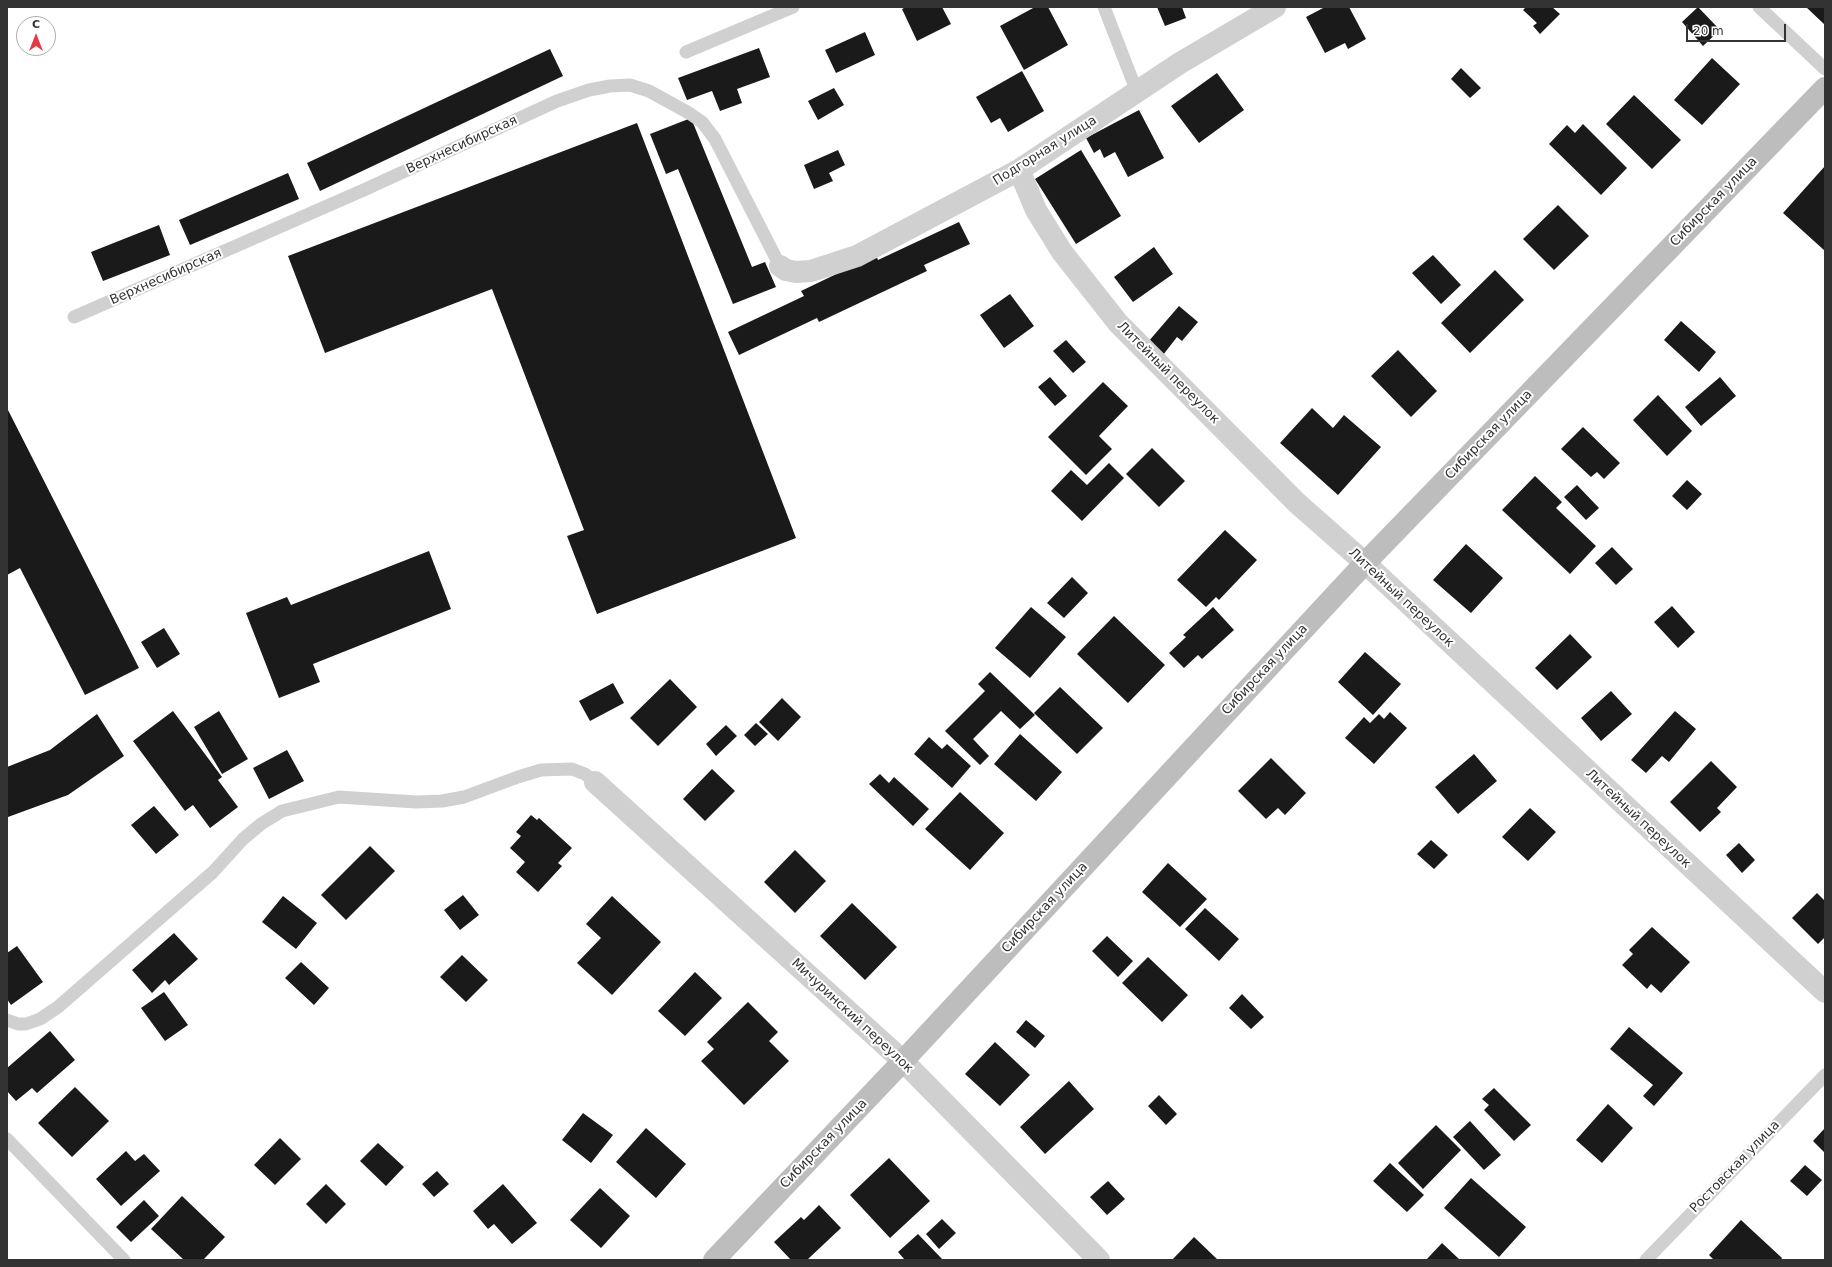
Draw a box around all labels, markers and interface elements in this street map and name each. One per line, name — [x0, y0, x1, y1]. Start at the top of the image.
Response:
north arrow — [16, 16, 56, 56]
scale bar — [1688, 16, 1788, 42]
text: С — [32, 18, 40, 31]
text: 20 m — [1693, 24, 1724, 38]
street label: Верхнесибирская — [404, 112, 520, 178]
street label: Подгорная улица — [990, 113, 1100, 189]
street label: Сибирская улица — [1667, 154, 1761, 250]
street label: Верхнесибирская — [108, 245, 224, 309]
street label: Литейный переулок — [1114, 319, 1222, 427]
street label: Сибирская улица — [1442, 387, 1536, 483]
street label: Литейный переулок — [1345, 545, 1457, 651]
street label: Сибирская улица — [1219, 621, 1311, 719]
street label: Литейный переулок — [1582, 766, 1694, 872]
street label: Сибирская улица — [999, 859, 1091, 957]
street label: Мичуринский переулок — [788, 955, 916, 1077]
street label: Сибирская улица — [777, 1096, 871, 1192]
street label: Ростовская улица — [1687, 1118, 1783, 1216]

